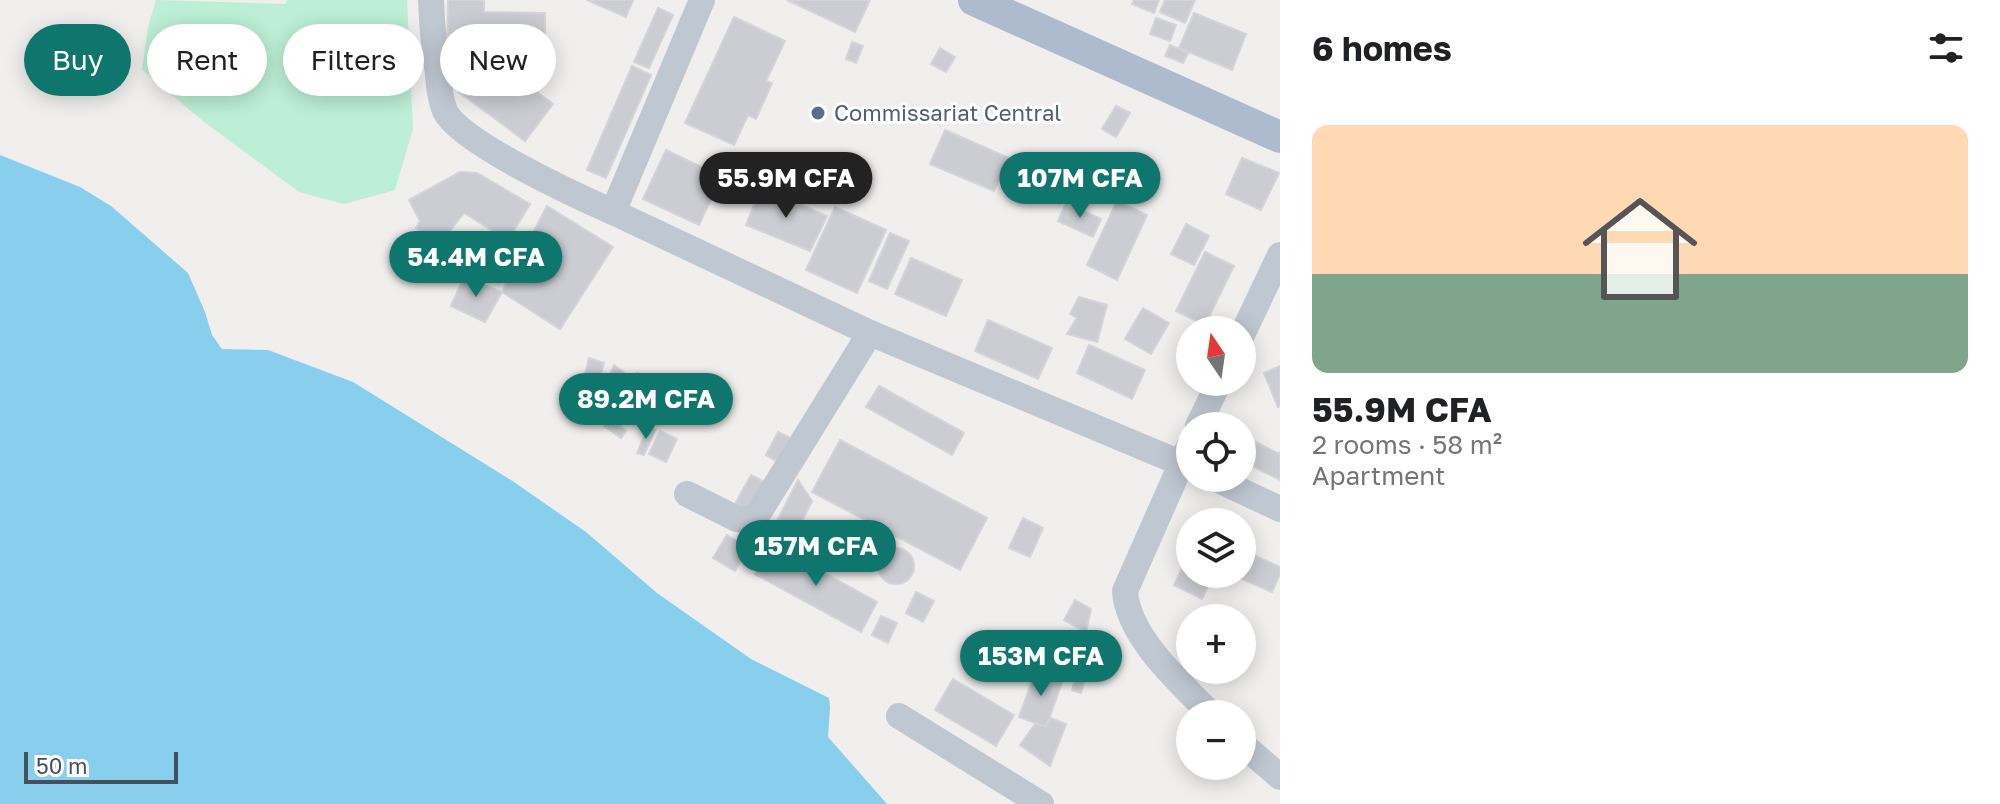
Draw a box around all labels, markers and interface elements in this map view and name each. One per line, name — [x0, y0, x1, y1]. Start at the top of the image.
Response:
chip: Buy — [24, 24, 131, 96]
chip: Rent — [147, 24, 267, 96]
chip: Filters — [283, 24, 424, 96]
chip: New — [440, 24, 556, 96]
icon: filters — [1924, 26, 1968, 70]
text: 6 homes — [1312, 28, 1452, 68]
place label: Commissariat Central — [834, 99, 1061, 126]
marker: Commissariat Central — [809, 104, 827, 122]
pin: 55.9M CFA — [694, 152, 878, 220]
pin: 107M CFA — [997, 152, 1163, 220]
text: 55.9M CFA — [717, 162, 855, 193]
text: 107M CFA — [1017, 162, 1143, 193]
icon: home — [1568, 177, 1712, 321]
pin: 54.4M CFA — [384, 231, 568, 299]
text: 54.4M CFA — [407, 241, 545, 272]
north arrow — [1176, 316, 1256, 396]
map controls — [1176, 316, 1256, 780]
pin: 89.2M CFA — [554, 373, 738, 441]
text: 89.2M CFA — [577, 383, 715, 414]
text: 55.9M CFA — [1312, 389, 1492, 429]
button: locate — [1176, 412, 1256, 492]
text: 2 rooms · 58 m² — [1312, 429, 1502, 460]
text: Apartment — [1312, 460, 1445, 491]
button: layers — [1176, 508, 1256, 588]
pin: 157M CFA — [733, 520, 899, 588]
text: 157M CFA — [754, 530, 878, 561]
button: + — [1176, 604, 1256, 684]
pin: 153M CFA — [958, 630, 1124, 698]
text: 153M CFA — [978, 640, 1104, 671]
button: − — [1176, 700, 1256, 780]
scale bar — [24, 748, 178, 784]
text: 50 m — [36, 752, 87, 779]

